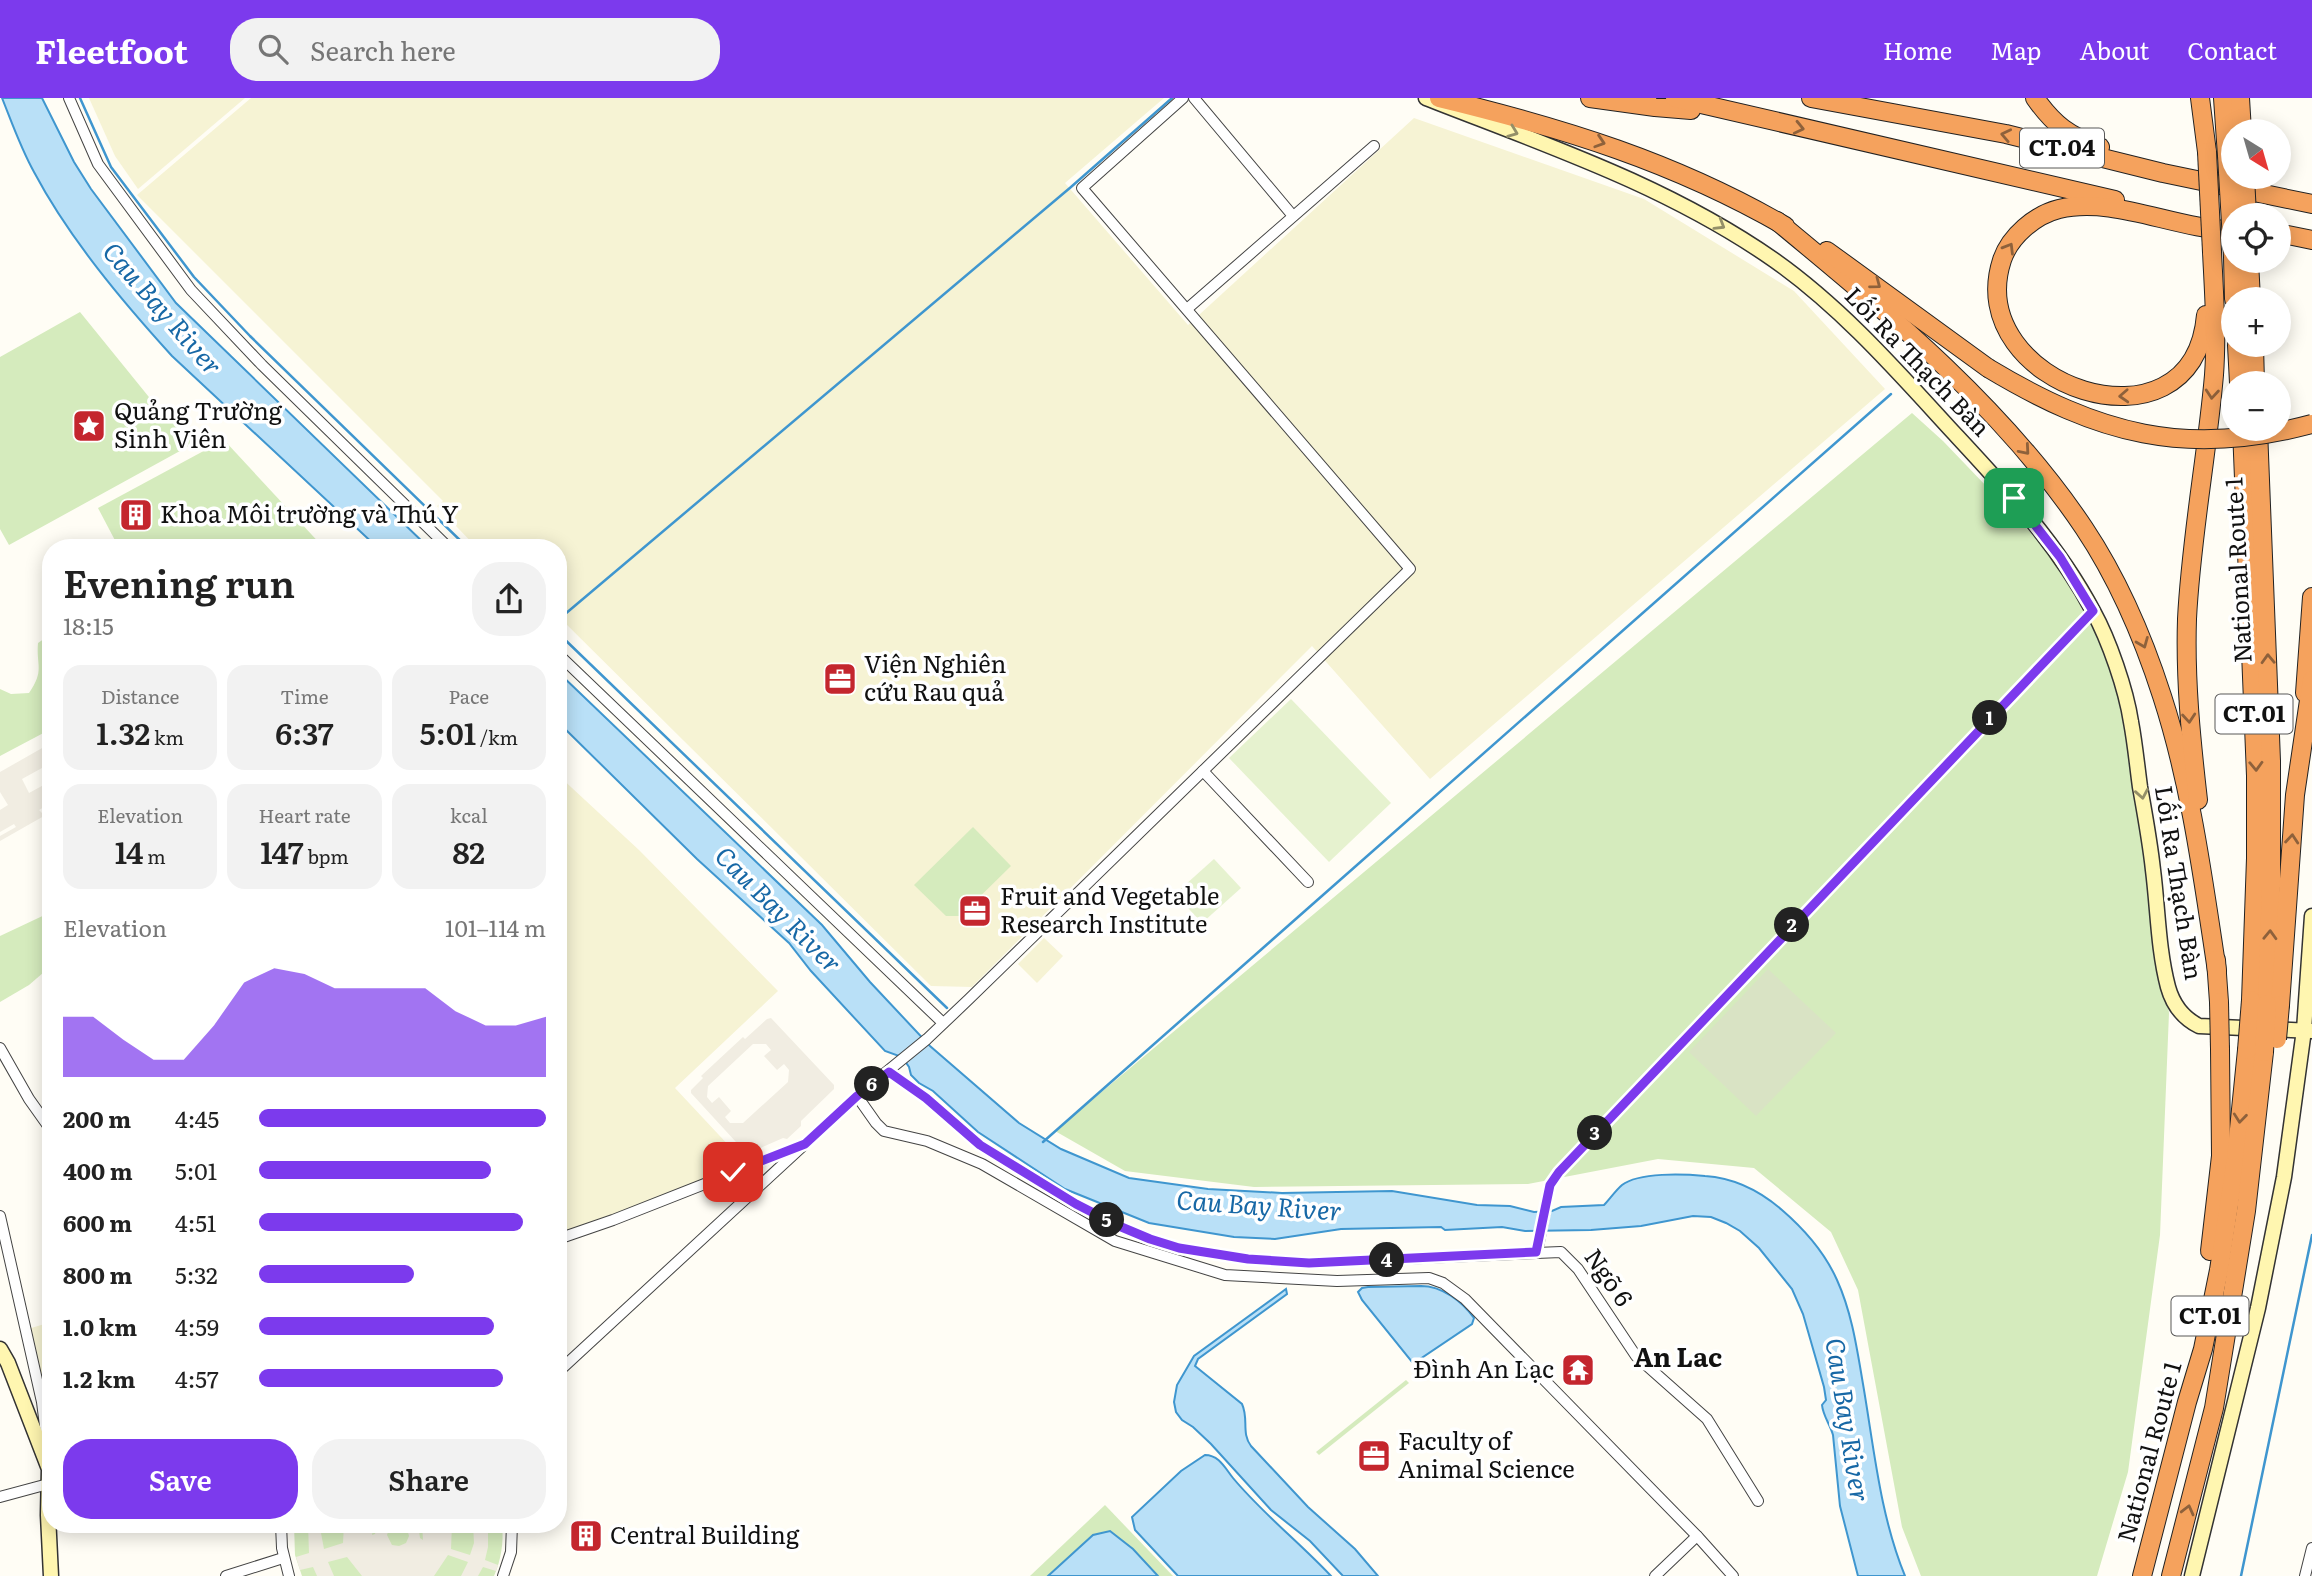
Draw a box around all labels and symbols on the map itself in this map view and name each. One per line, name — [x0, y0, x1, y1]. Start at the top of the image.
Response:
one-way arrow — [1793, 119, 1805, 134]
north arrow — [2221, 119, 2291, 189]
one-way arrow — [1506, 123, 1518, 137]
one-way arrow — [2001, 128, 2013, 143]
road number: CT.04 — [2020, 129, 2104, 168]
one-way arrow — [1593, 134, 1605, 148]
one-way arrow — [1712, 217, 1725, 230]
water label: Cau Bay River — [95, 232, 233, 383]
one-way arrow — [2000, 242, 2013, 255]
one-way arrow — [1868, 276, 1880, 289]
street label: Lối Ra Thạch Bàn — [1838, 278, 2000, 443]
one-way arrow — [2119, 388, 2130, 403]
one-way arrow — [2205, 389, 2220, 400]
place label: Quảng Trường Sinh Viên — [114, 392, 283, 455]
place icon: Quảng Trường Sinh Viên — [70, 407, 108, 445]
one-way arrow — [2016, 442, 2029, 455]
pin — [1984, 468, 2044, 528]
street label: National Route 1 — [2214, 476, 2259, 664]
place label: Khoa Môi trường và Thú Y — [160, 495, 459, 530]
building icon: Khoa Môi trường và Thú Y — [117, 496, 155, 534]
one-way arrow — [2134, 637, 2148, 649]
place label: Viện Nghiên cứu Rau quả — [864, 645, 1006, 708]
one-way arrow — [2261, 653, 2276, 664]
office icon: Viện Nghiên cứu Rau quả — [821, 660, 859, 698]
road number: CT.01 — [2216, 694, 2292, 734]
pin: 1 — [1972, 700, 2008, 736]
one-way arrow — [2181, 713, 2196, 724]
one-way arrow — [2248, 761, 2263, 772]
street label: Lối Ra Thạch Bàn — [2148, 783, 2213, 982]
one-way arrow — [2133, 788, 2148, 800]
one-way arrow — [2284, 833, 2299, 844]
water label: Cau Bay River — [707, 836, 852, 981]
place label: Fruit and Vegetable Research Institute — [1000, 877, 1220, 940]
office icon: Fruit and Vegetable Research Institute — [956, 892, 994, 930]
pin: 2 — [1774, 908, 1810, 942]
one-way arrow — [2262, 930, 2277, 941]
pin: 6 — [854, 1066, 890, 1102]
one-way arrow — [2233, 1113, 2248, 1124]
pin: 3 — [1578, 1116, 1612, 1150]
pin — [703, 1142, 763, 1202]
water label: Cau Bay River — [1175, 1178, 1343, 1229]
pin: 5 — [1090, 1202, 1124, 1238]
street label: Ngõ 6 — [1577, 1240, 1643, 1313]
pin: 4 — [1370, 1242, 1404, 1278]
road number: CT.01 — [2172, 1296, 2248, 1336]
water label: Cau Bay River — [1817, 1335, 1882, 1504]
district label: An Lac — [1634, 1336, 1722, 1375]
place label: Đình An Lạc — [1413, 1350, 1554, 1385]
temple icon: Đình An Lạc — [1559, 1351, 1597, 1389]
street label: National Route 1 — [2107, 1357, 2189, 1546]
place label: Faculty of Animal Science — [1398, 1422, 1575, 1485]
office icon: Faculty of Animal Science — [1355, 1437, 1393, 1475]
one-way arrow — [2180, 1504, 2194, 1516]
place label: Central Building — [610, 1516, 800, 1551]
building icon: Central Building — [567, 1517, 605, 1555]

